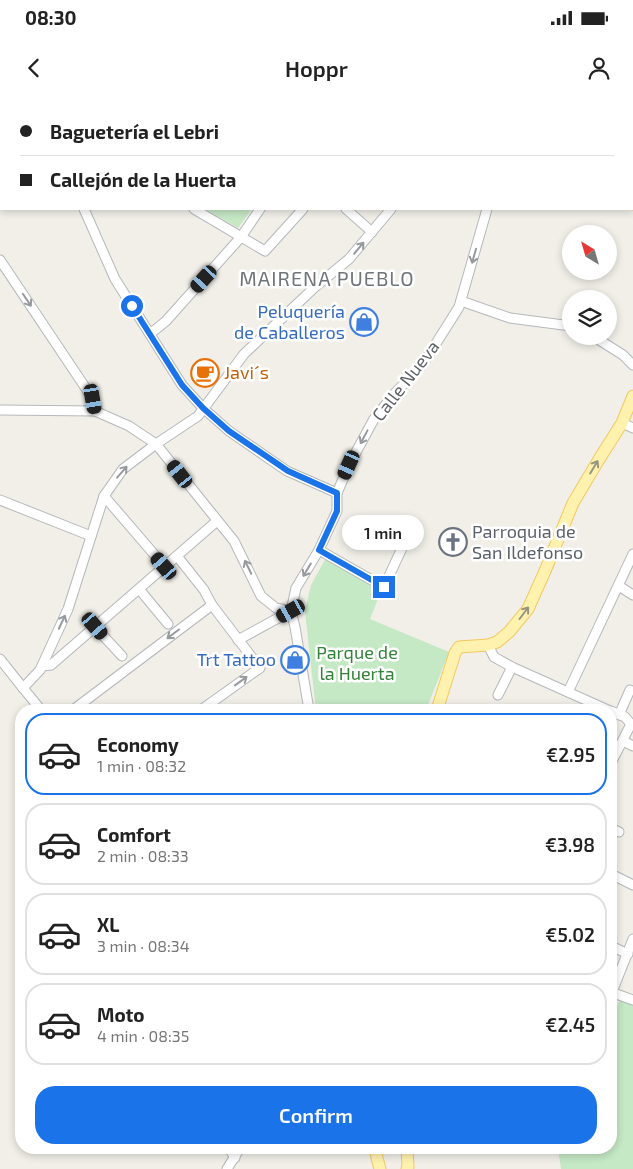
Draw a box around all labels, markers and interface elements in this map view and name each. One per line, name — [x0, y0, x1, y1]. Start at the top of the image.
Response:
text: 08:30 — [25, 6, 76, 29]
icon: back — [20, 54, 48, 82]
icon: person — [585, 54, 613, 82]
text: Hoppr — [285, 55, 348, 81]
text: Baguetería el Lebri — [50, 120, 219, 143]
text: Callejón de la Huerta — [50, 168, 236, 191]
north arrow — [562, 225, 618, 280]
map controls — [562, 225, 617, 345]
one-way arrow — [353, 242, 364, 255]
one-way arrow — [468, 247, 478, 263]
car — [188, 263, 219, 295]
district label: MAIRENA PUEBLO — [239, 266, 415, 290]
button: layers — [562, 290, 617, 345]
one-way arrow — [22, 293, 32, 307]
route start — [121, 295, 143, 317]
place label: Peluquería de Caballeros — [234, 300, 345, 343]
shop icon: Peluquería de Caballeros — [349, 307, 379, 337]
street label: Calle Nueva — [367, 336, 444, 425]
cafe icon: Javi´s — [190, 358, 220, 388]
place label: Javi´s — [224, 361, 269, 383]
car — [83, 383, 102, 415]
one-way arrow — [359, 429, 368, 444]
car — [336, 448, 361, 482]
car — [164, 458, 195, 490]
one-way arrow — [589, 461, 599, 475]
one-way arrow — [116, 466, 127, 479]
callout: 1 min — [343, 514, 425, 550]
place label: Parroquia de San Ildefonso — [472, 520, 583, 563]
text: 1 min — [364, 523, 402, 542]
church icon: Parroquia de San Ildefonso — [438, 527, 468, 557]
car — [148, 550, 179, 582]
one-way arrow — [243, 560, 252, 575]
one-way arrow — [302, 562, 312, 576]
route end — [373, 576, 395, 598]
car — [274, 597, 307, 625]
one-way arrow — [519, 606, 529, 620]
car — [79, 610, 110, 642]
one-way arrow — [58, 615, 67, 630]
one-way arrow — [167, 629, 180, 640]
park label: Parque de la Huerta — [316, 641, 398, 684]
shop icon: Trt Tattoo — [280, 645, 310, 675]
place label: Trt Tattoo — [197, 648, 276, 670]
one-way arrow — [234, 676, 247, 687]
icon: car — [37, 732, 82, 777]
text: Economy — [97, 733, 179, 756]
text: €2.95 — [546, 743, 595, 766]
text: 1 min · 08:32 — [97, 756, 186, 775]
icon: car — [37, 822, 82, 867]
text: Comfort — [97, 823, 171, 846]
text: €3.98 — [545, 833, 595, 856]
text: 2 min · 08:33 — [97, 846, 189, 865]
icon: car — [37, 912, 82, 957]
text: XL — [97, 913, 119, 936]
text: €5.02 — [545, 923, 595, 946]
text: 3 min · 08:34 — [97, 936, 190, 955]
icon: car — [37, 1002, 82, 1047]
text: Moto — [97, 1003, 145, 1026]
text: €2.45 — [545, 1013, 595, 1036]
text: 4 min · 08:35 — [97, 1026, 189, 1045]
button: Confirm — [35, 1086, 597, 1144]

